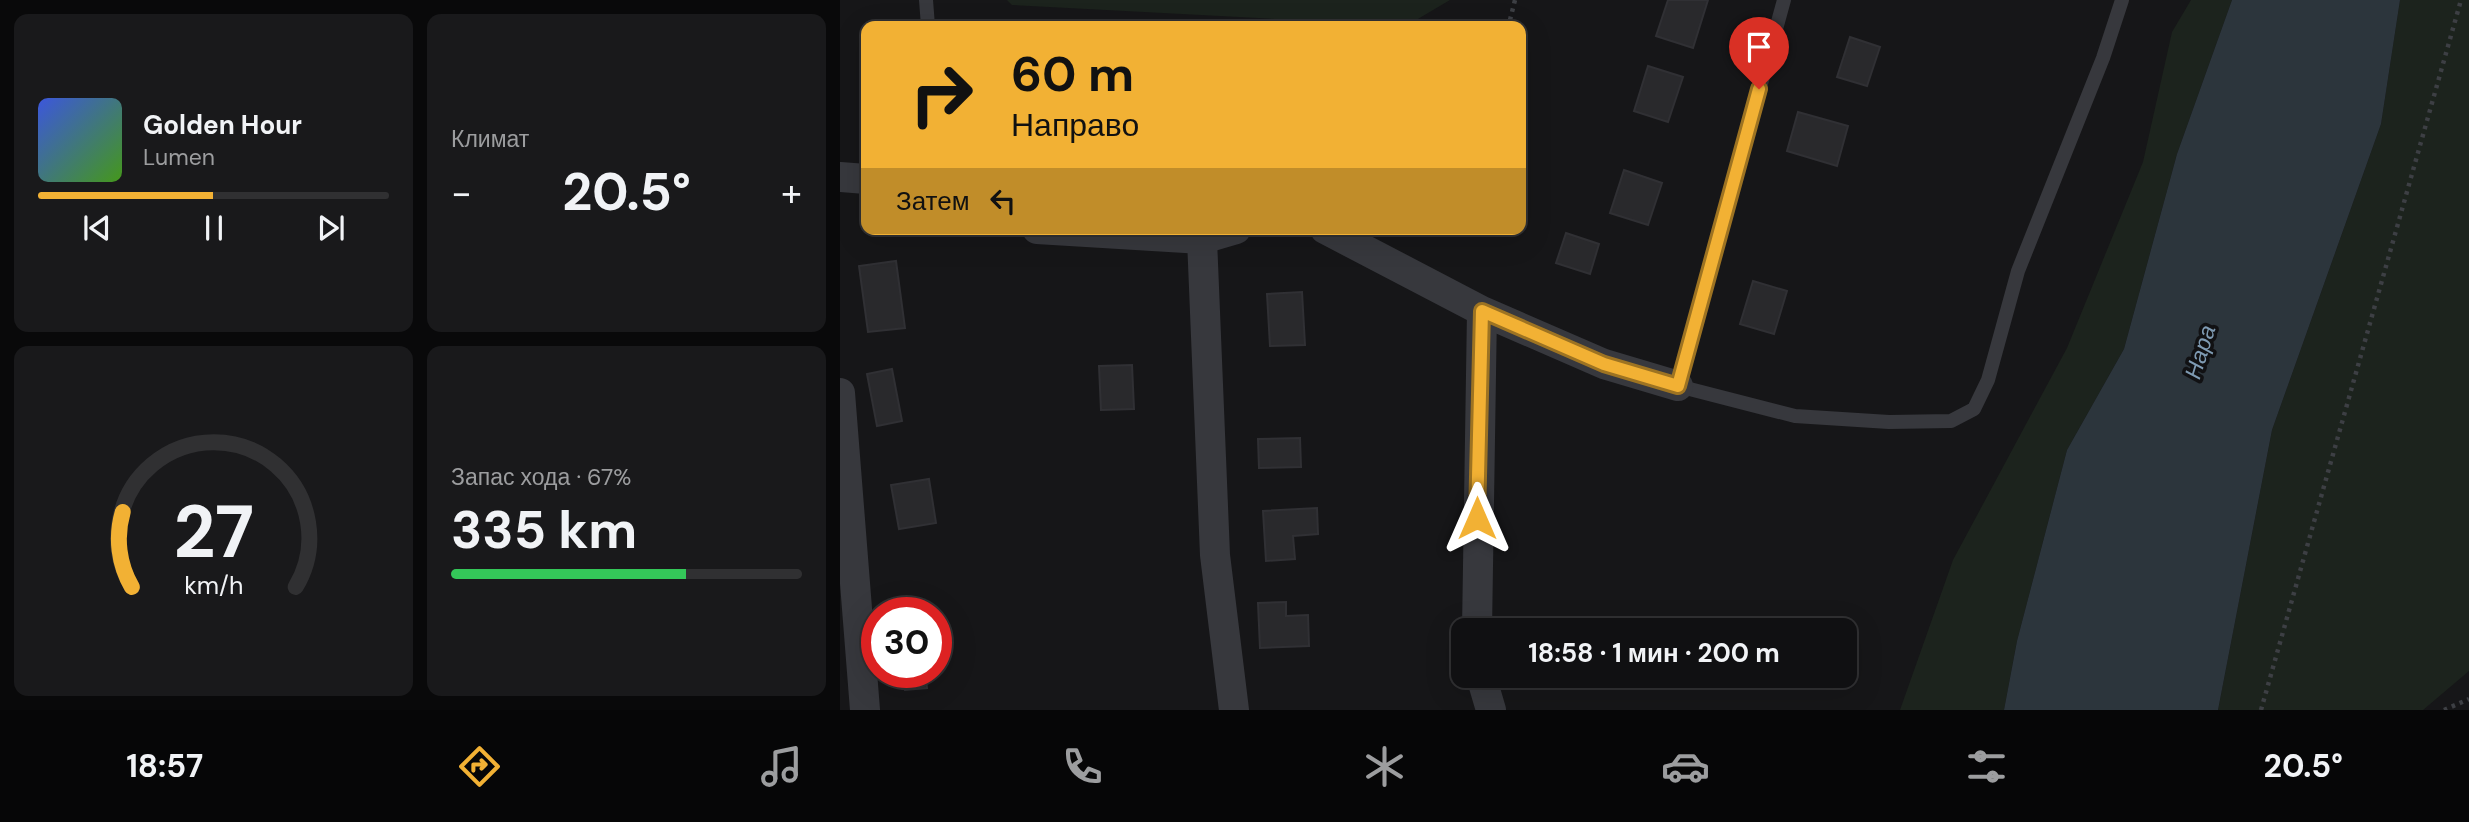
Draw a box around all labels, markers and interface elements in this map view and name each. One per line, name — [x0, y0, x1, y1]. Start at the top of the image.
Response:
pin — [1729, 17, 1789, 89]
icon: arrive — [1740, 28, 1778, 66]
text: 60 m — [1011, 42, 1134, 106]
icon: right — [896, 49, 987, 140]
text: Направо — [1011, 104, 1139, 146]
text: Golden Hour — [143, 108, 302, 142]
text: Климат — [451, 124, 529, 154]
text: Lumen — [143, 142, 215, 172]
text: 20.5° — [562, 158, 691, 226]
text: − — [451, 168, 472, 218]
text: + — [781, 168, 802, 218]
icon: left — [984, 182, 1022, 220]
text: Затем — [896, 184, 970, 218]
icon: previous — [78, 209, 116, 247]
icon: pause — [195, 209, 233, 247]
icon: next — [312, 209, 350, 247]
water label: Нара — [2178, 321, 2222, 383]
text: Запас хода · 67% — [451, 462, 631, 492]
position arrow — [1440, 481, 1514, 555]
text: 27 — [173, 485, 254, 580]
text: 335 km — [451, 496, 637, 564]
text: km/h — [184, 569, 243, 602]
speed limit sign: 30 — [861, 597, 952, 688]
text: 18:58 · 1 мин · 200 m — [1528, 636, 1780, 670]
icon: directions — [455, 742, 504, 791]
icon: music — [757, 742, 806, 791]
icon: phone — [1058, 742, 1107, 791]
icon: climate — [1360, 742, 1409, 791]
icon: car — [1661, 742, 1710, 791]
icon: filters — [1962, 742, 2011, 791]
text: 18:57 — [126, 745, 203, 787]
text: 20.5° — [2264, 745, 2343, 787]

